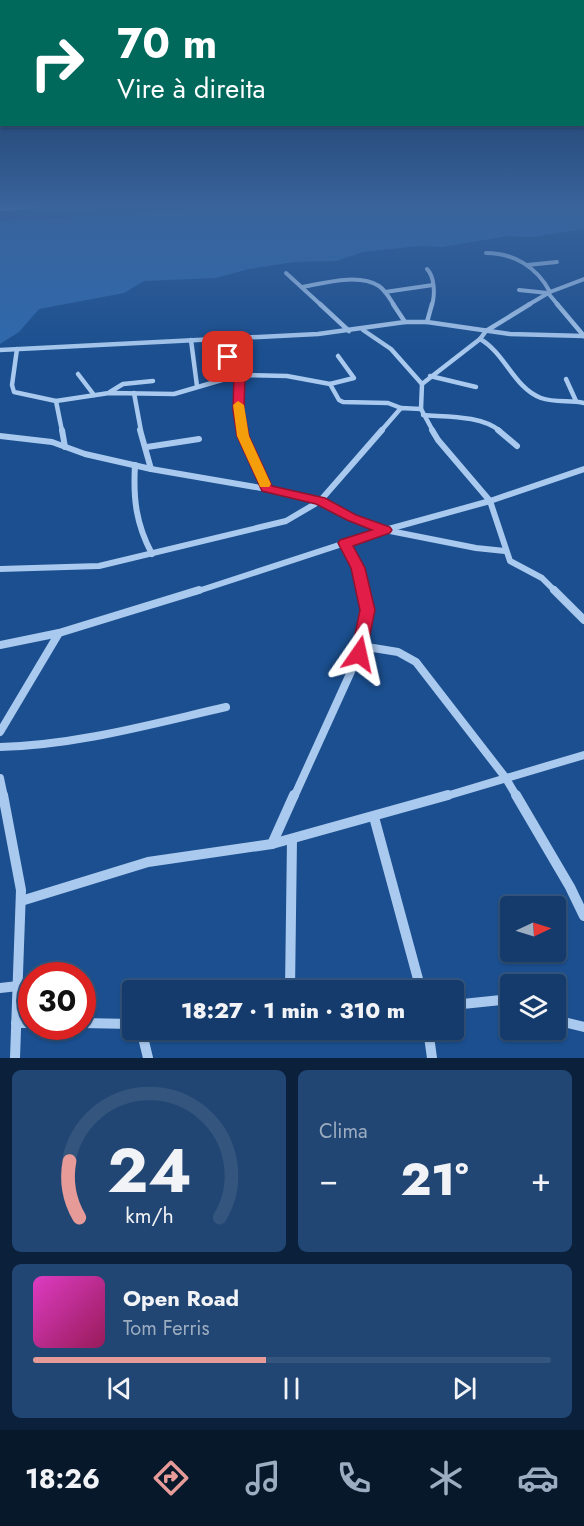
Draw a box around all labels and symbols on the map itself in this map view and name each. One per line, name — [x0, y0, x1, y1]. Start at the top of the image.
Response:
pin — [202, 331, 253, 382]
position arrow — [327, 622, 391, 686]
north arrow — [500, 896, 566, 962]
speed limit sign: 30 — [18, 962, 96, 1040]

